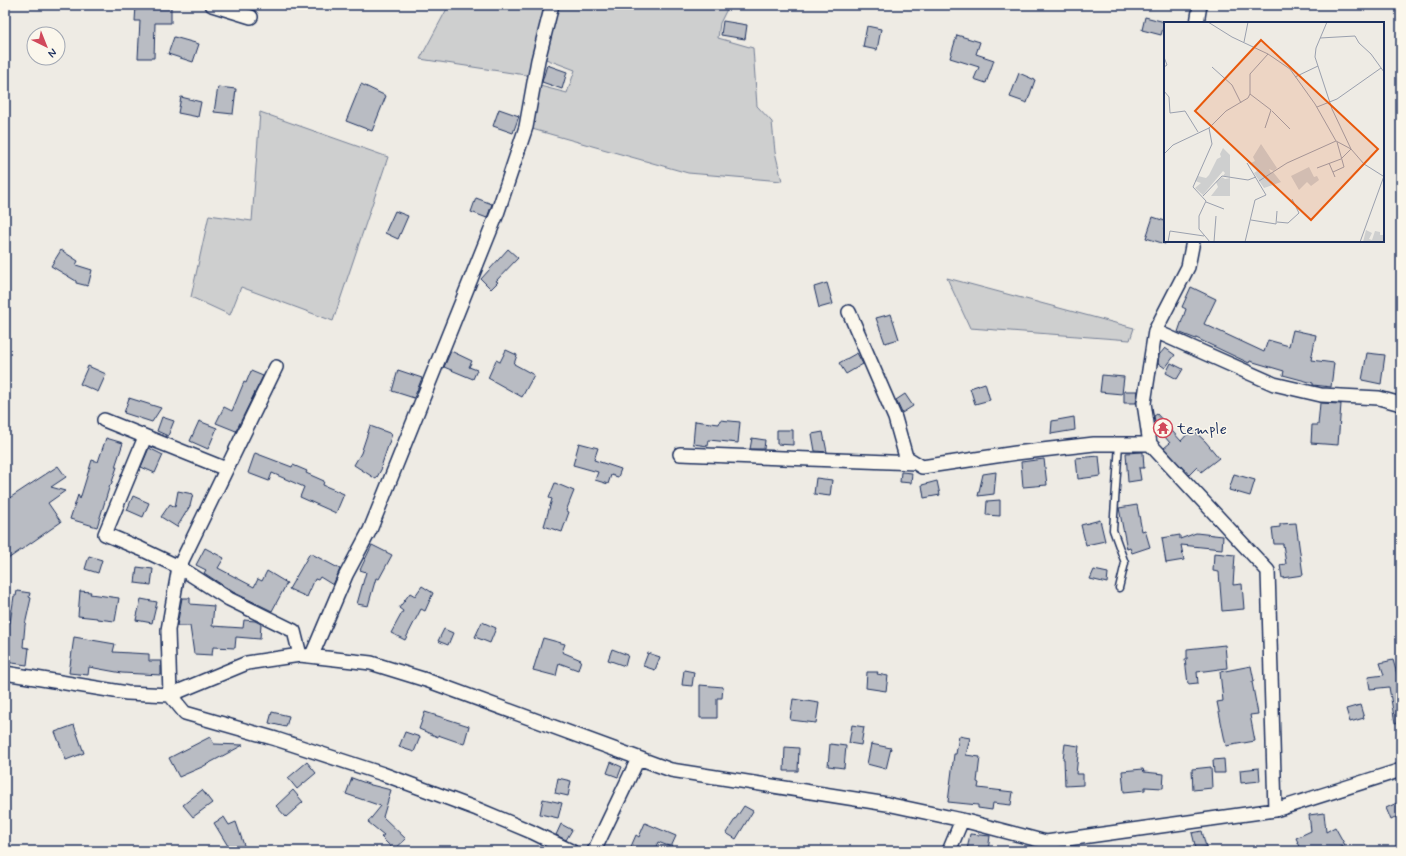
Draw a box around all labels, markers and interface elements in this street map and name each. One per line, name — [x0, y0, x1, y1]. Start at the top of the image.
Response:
inset map — [1164, 22, 1384, 242]
north arrow — [26, 26, 66, 66]
text: N — [45, 45, 60, 60]
temple icon: temple — [1152, 417, 1174, 439]
place label: temple — [1176, 419, 1227, 440]

